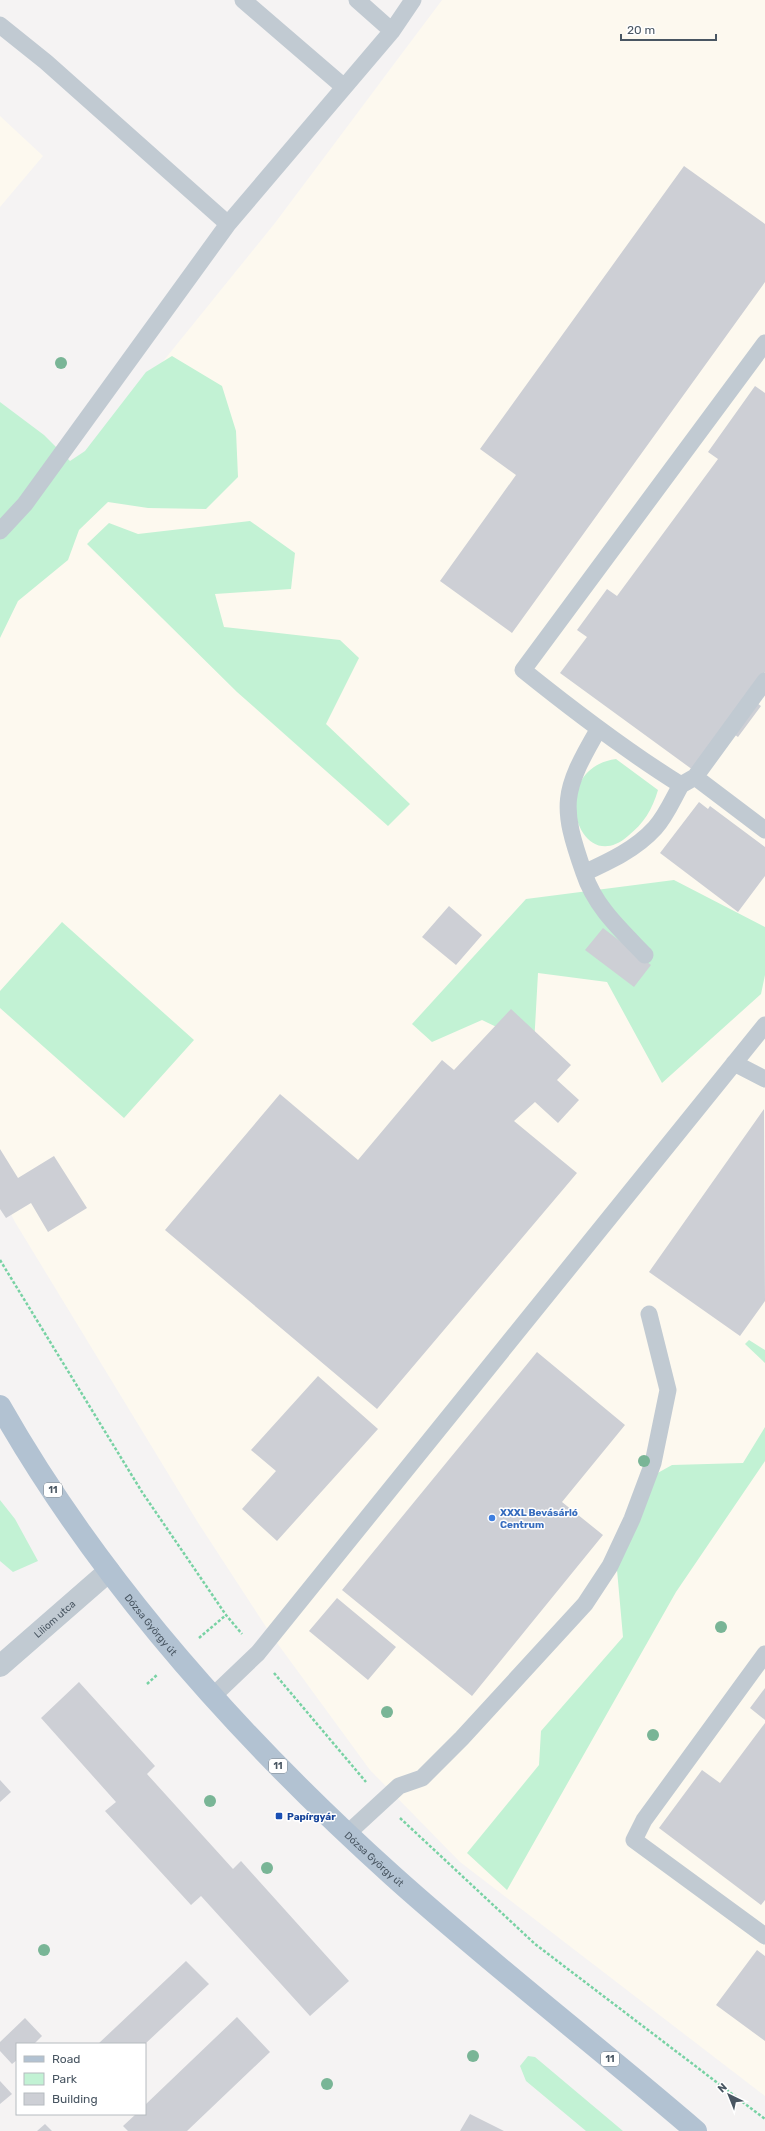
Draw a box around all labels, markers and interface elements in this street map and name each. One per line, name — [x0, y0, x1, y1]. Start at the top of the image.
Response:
scale bar — [621, 16, 716, 42]
text: 20 m — [627, 23, 655, 37]
road number: 11 — [44, 1483, 62, 1497]
place label: XXXL Bevásárló Centrum — [500, 1507, 578, 1531]
marker: XXXL Bevásárló Centrum — [487, 1513, 497, 1523]
street label: Dózsa György út — [122, 1592, 179, 1658]
street label: Liliom utca — [32, 1598, 78, 1641]
road number: 11 — [269, 1759, 287, 1773]
marker: Papírgyár — [274, 1811, 284, 1821]
place label: Papírgyár — [287, 1811, 336, 1823]
street label: Dózsa György út — [342, 1829, 406, 1890]
legend — [16, 2043, 146, 2115]
text: Road — [52, 2052, 80, 2066]
road number: 11 — [601, 2052, 619, 2066]
text: Park — [52, 2072, 78, 2086]
north arrow — [709, 2075, 749, 2115]
text: N — [715, 2081, 730, 2096]
text: Building — [52, 2092, 98, 2106]

